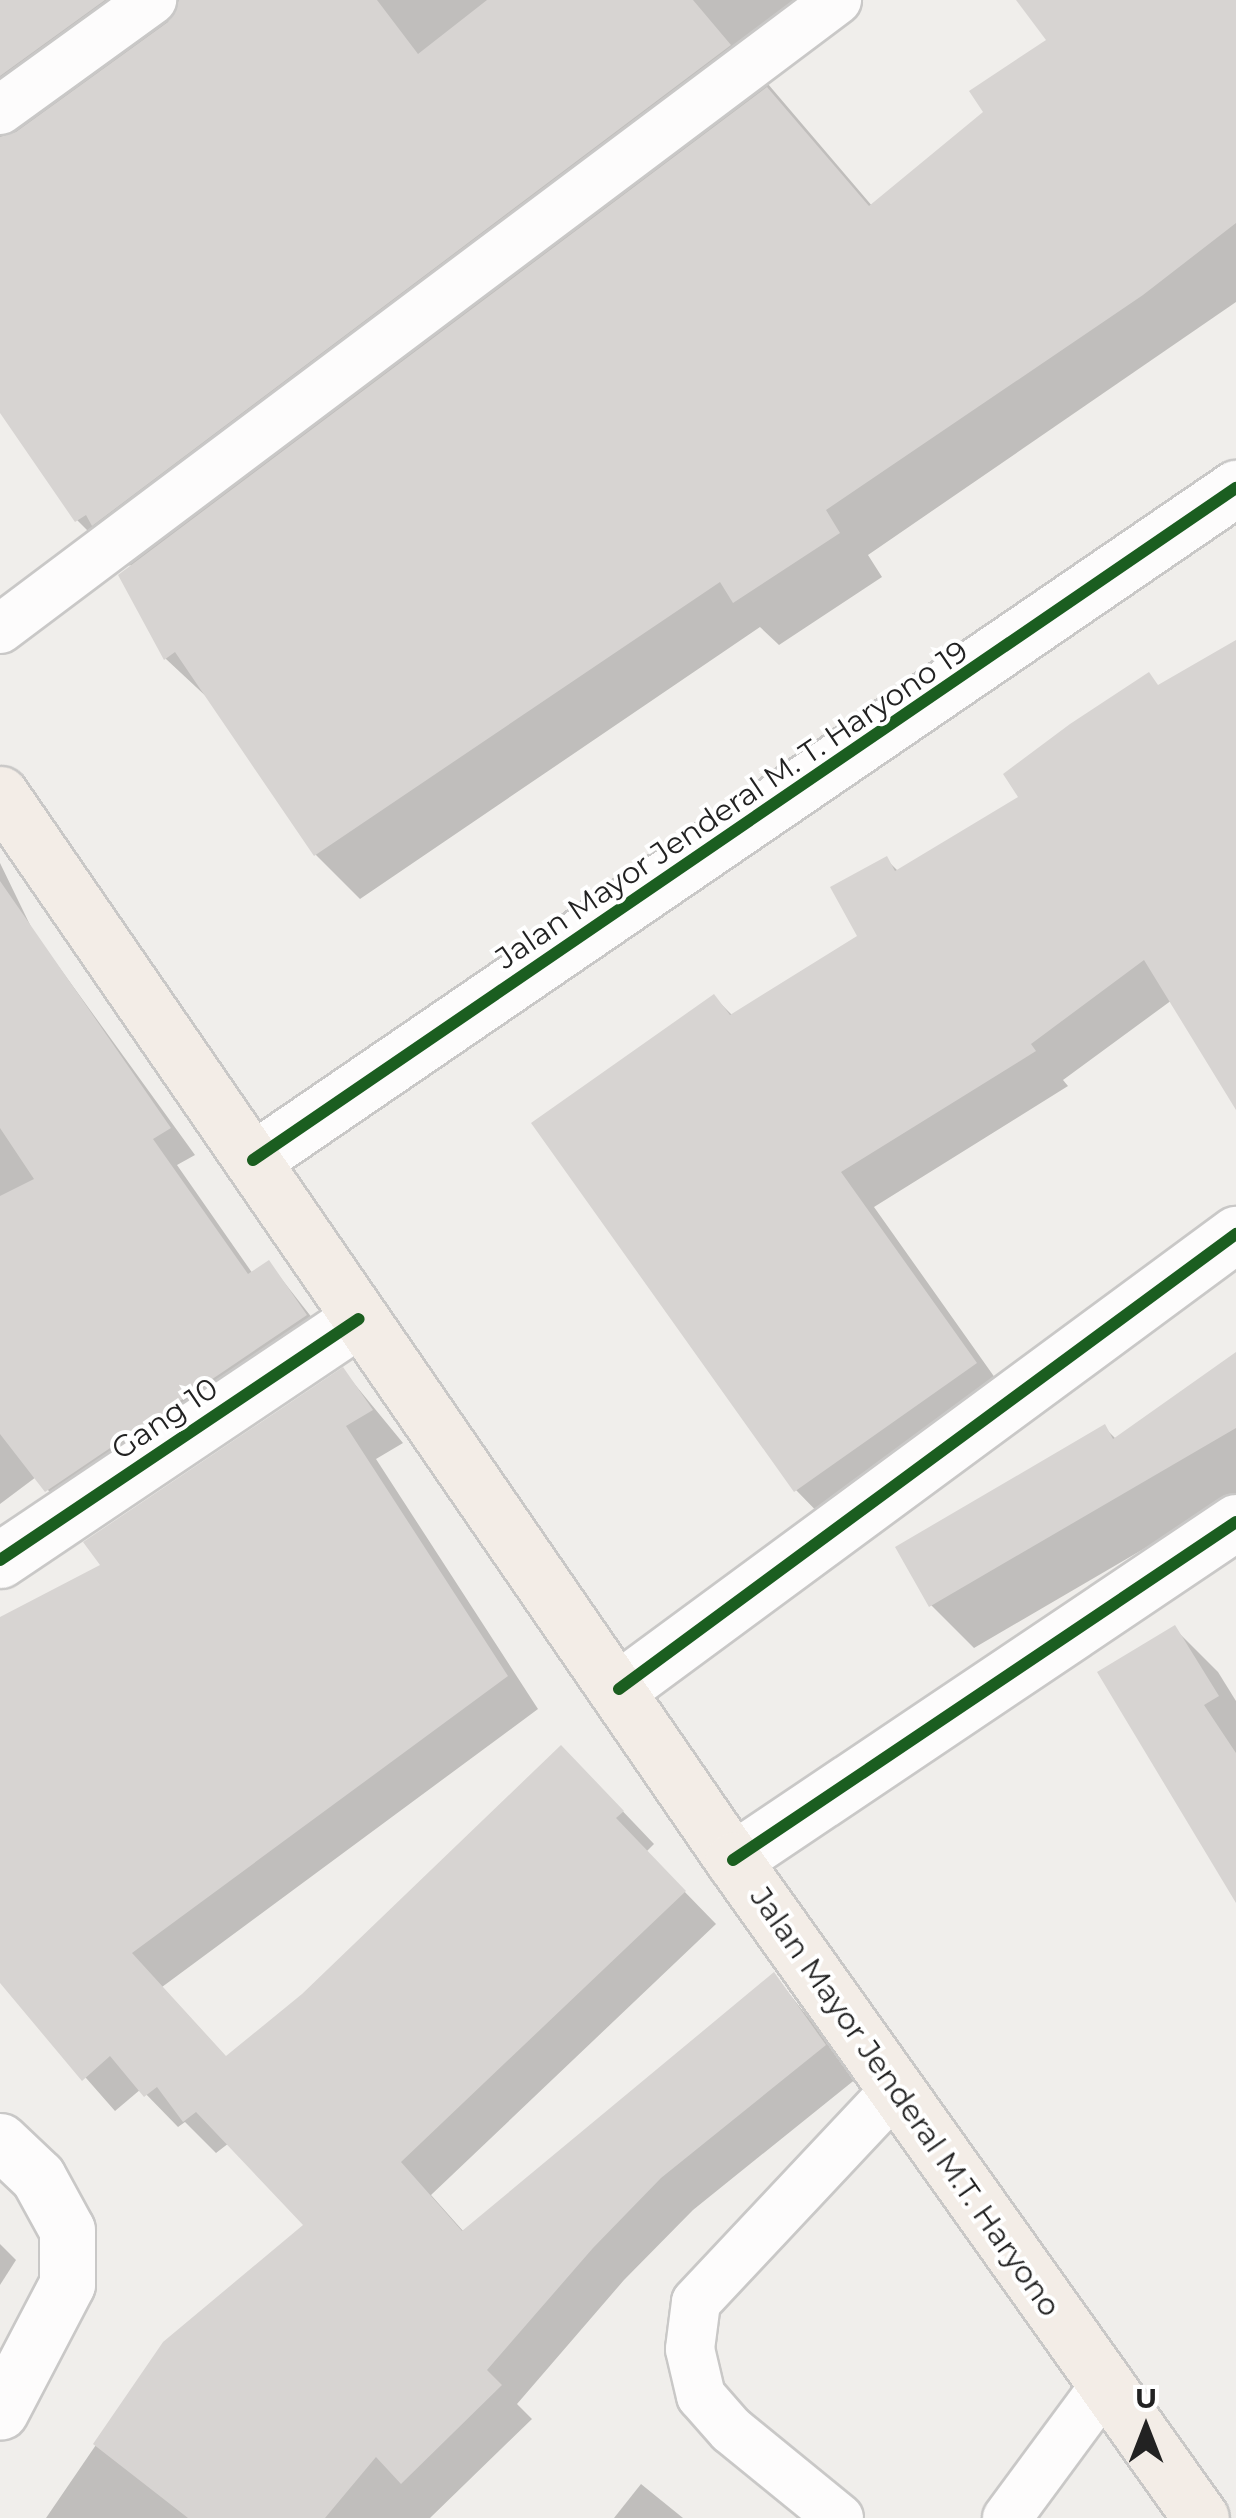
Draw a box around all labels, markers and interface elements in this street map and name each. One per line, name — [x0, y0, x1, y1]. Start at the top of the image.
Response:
street label: Jalan Mayor Jenderal M. T. Haryono 19 — [489, 633, 975, 977]
street label: Gang 10 — [105, 1370, 225, 1468]
street label: Jalan Mayor Jenderal M.T. Haryono — [742, 1881, 1068, 2323]
north arrow — [1096, 2378, 1196, 2478]
text: U — [1135, 2381, 1157, 2415]

